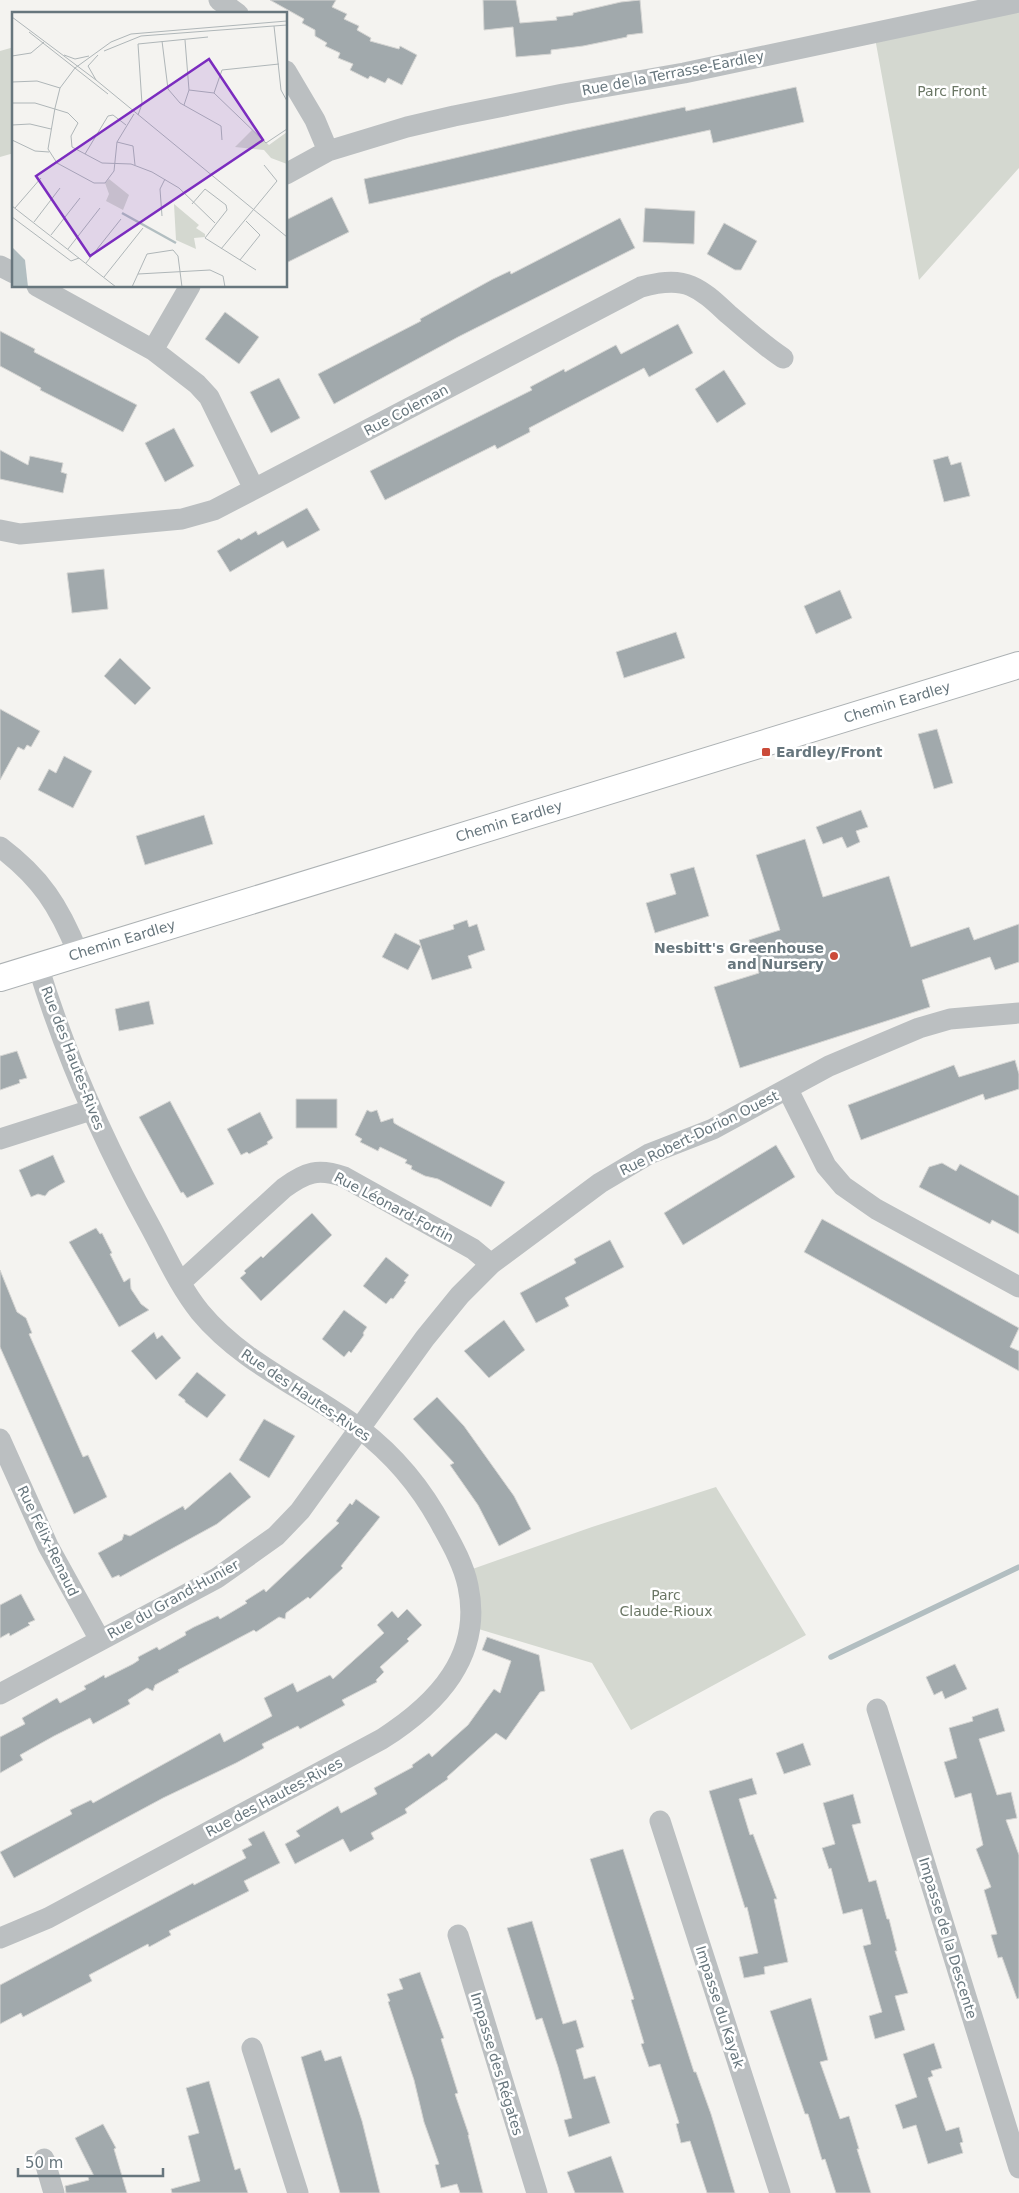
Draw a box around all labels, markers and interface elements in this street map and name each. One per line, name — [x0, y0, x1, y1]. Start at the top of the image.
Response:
inset map — [12, 12, 288, 288]
street label: Rue de la Terrasse-Eardley — [580, 47, 766, 99]
park label: Parc Front — [917, 83, 987, 99]
street label: Rue Coleman — [361, 381, 451, 439]
street label: Chemin Eardley — [842, 678, 952, 726]
place label: Eardley/Front — [776, 744, 883, 760]
marker: Eardley/Front — [760, 746, 772, 758]
street label: Chemin Eardley — [454, 797, 564, 845]
street label: Chemin Eardley — [67, 916, 177, 964]
place label: Nesbitt's Greenhouse and Nursery — [654, 940, 824, 972]
marker: Nesbitt's Greenhouse and Nursery — [828, 950, 840, 962]
street label: Rue des Hautes-Rives — [38, 984, 108, 1132]
street label: Rue Robert-Dorion Ouest — [617, 1087, 781, 1178]
street label: Rue Léonard-Fortin — [332, 1169, 456, 1245]
street label: Rue des Hautes-Rives — [238, 1346, 374, 1444]
street label: Rue Félix-Renaud — [14, 1483, 82, 1599]
street label: Rue du Grand-Hunier — [104, 1556, 242, 1642]
park label: Parc Claude-Rioux — [619, 1587, 713, 1619]
street label: Rue des Hautes-Rives — [203, 1754, 345, 1840]
street label: Impasse de la Descente — [916, 1855, 980, 2021]
street label: Impasse du Kayak — [693, 1944, 748, 2071]
street label: Impasse des Régates — [468, 1991, 526, 2137]
scale bar — [18, 2146, 162, 2178]
text: 50 m — [25, 2154, 63, 2172]

